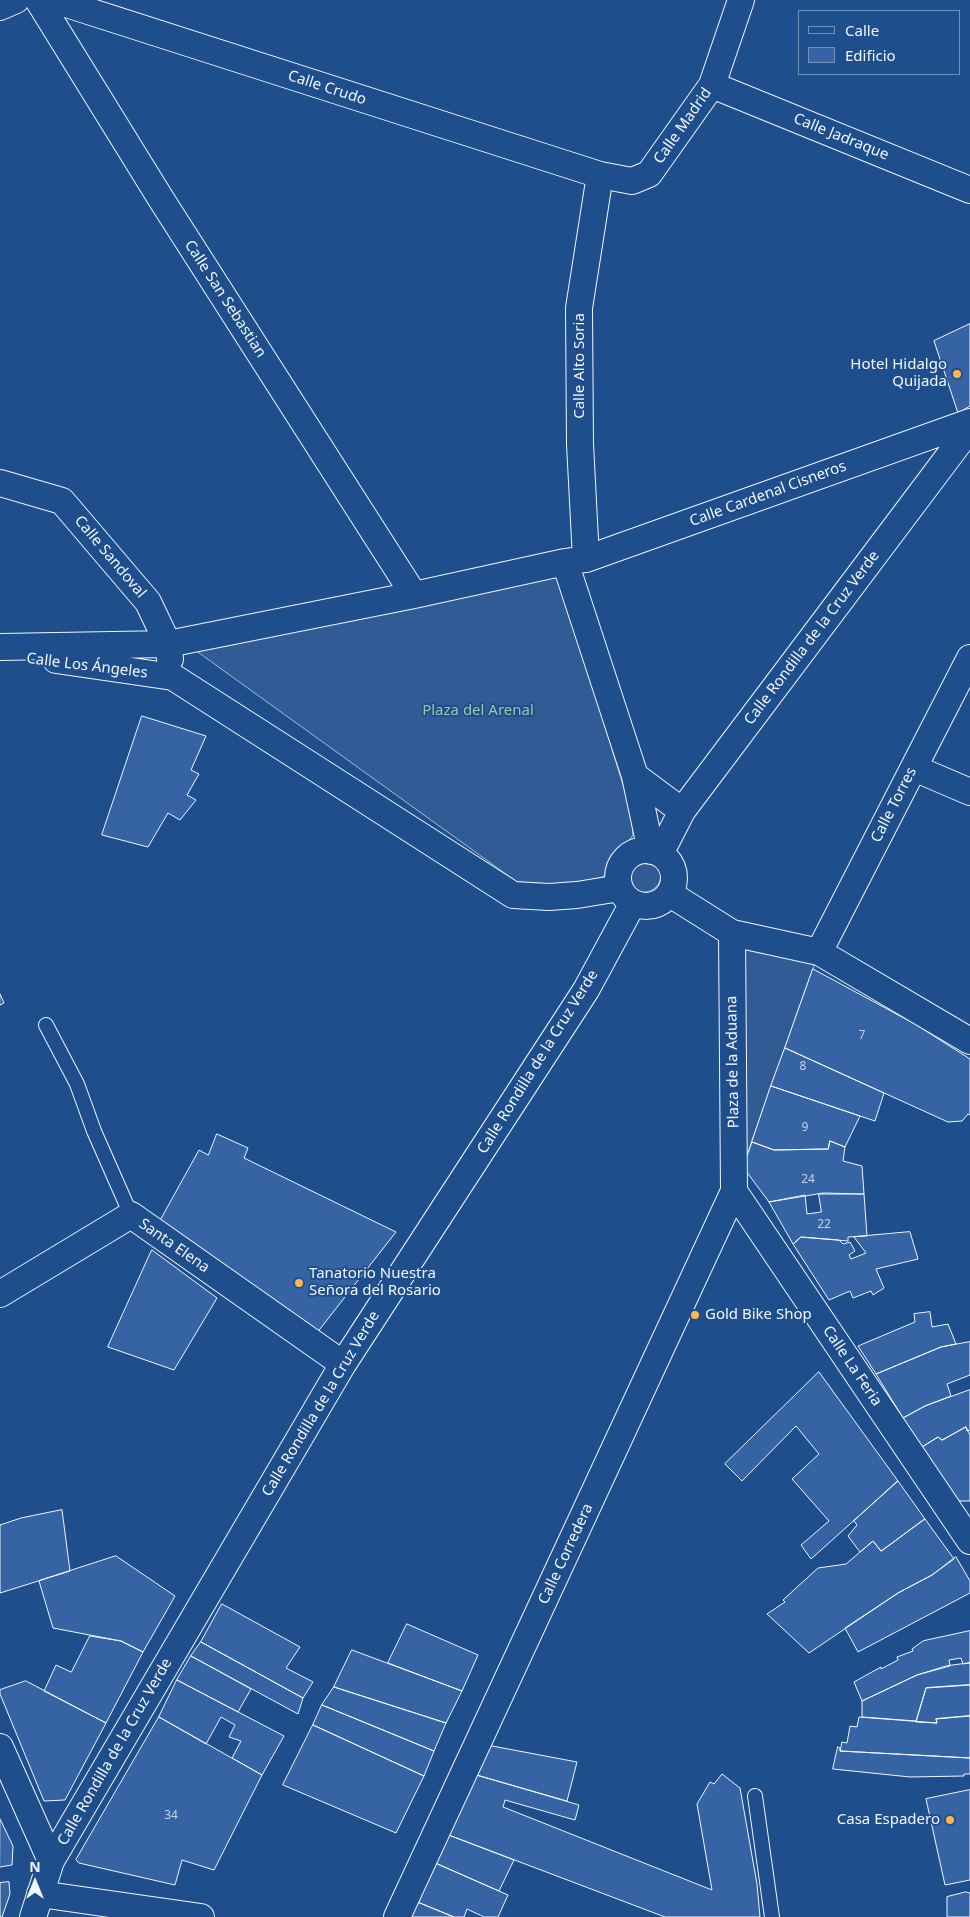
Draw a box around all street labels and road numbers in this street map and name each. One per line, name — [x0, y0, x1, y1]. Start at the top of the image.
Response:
street label: Calle Crudo — [286, 67, 368, 109]
street label: Calle Madrid — [650, 85, 716, 167]
street label: Calle Jadraque — [791, 110, 891, 164]
street label: Calle San Sebastian — [180, 237, 270, 361]
street label: Calle Alto Soria — [571, 313, 589, 419]
street label: Calle Cardenal Cisneros — [687, 457, 849, 531]
street label: Calle Sandoval — [70, 512, 150, 602]
street label: Calle Rondilla de la Cruz Verde — [741, 547, 883, 729]
street label: Calle Los Ángeles — [25, 650, 149, 682]
street label: Calle Torres — [867, 764, 921, 846]
street label: Calle Rondilla de la Cruz Verde — [474, 967, 602, 1157]
street label: Plaza de la Aduana — [723, 996, 743, 1128]
street label: Santa Elena — [135, 1215, 213, 1277]
street label: Calle Rondilla de la Cruz Verde — [258, 1308, 384, 1500]
street label: Calle La Feria — [819, 1322, 885, 1410]
street label: Calle Corredera — [535, 1501, 597, 1607]
street label: Calle Rondilla de la Cruz Verde — [54, 1655, 176, 1849]

